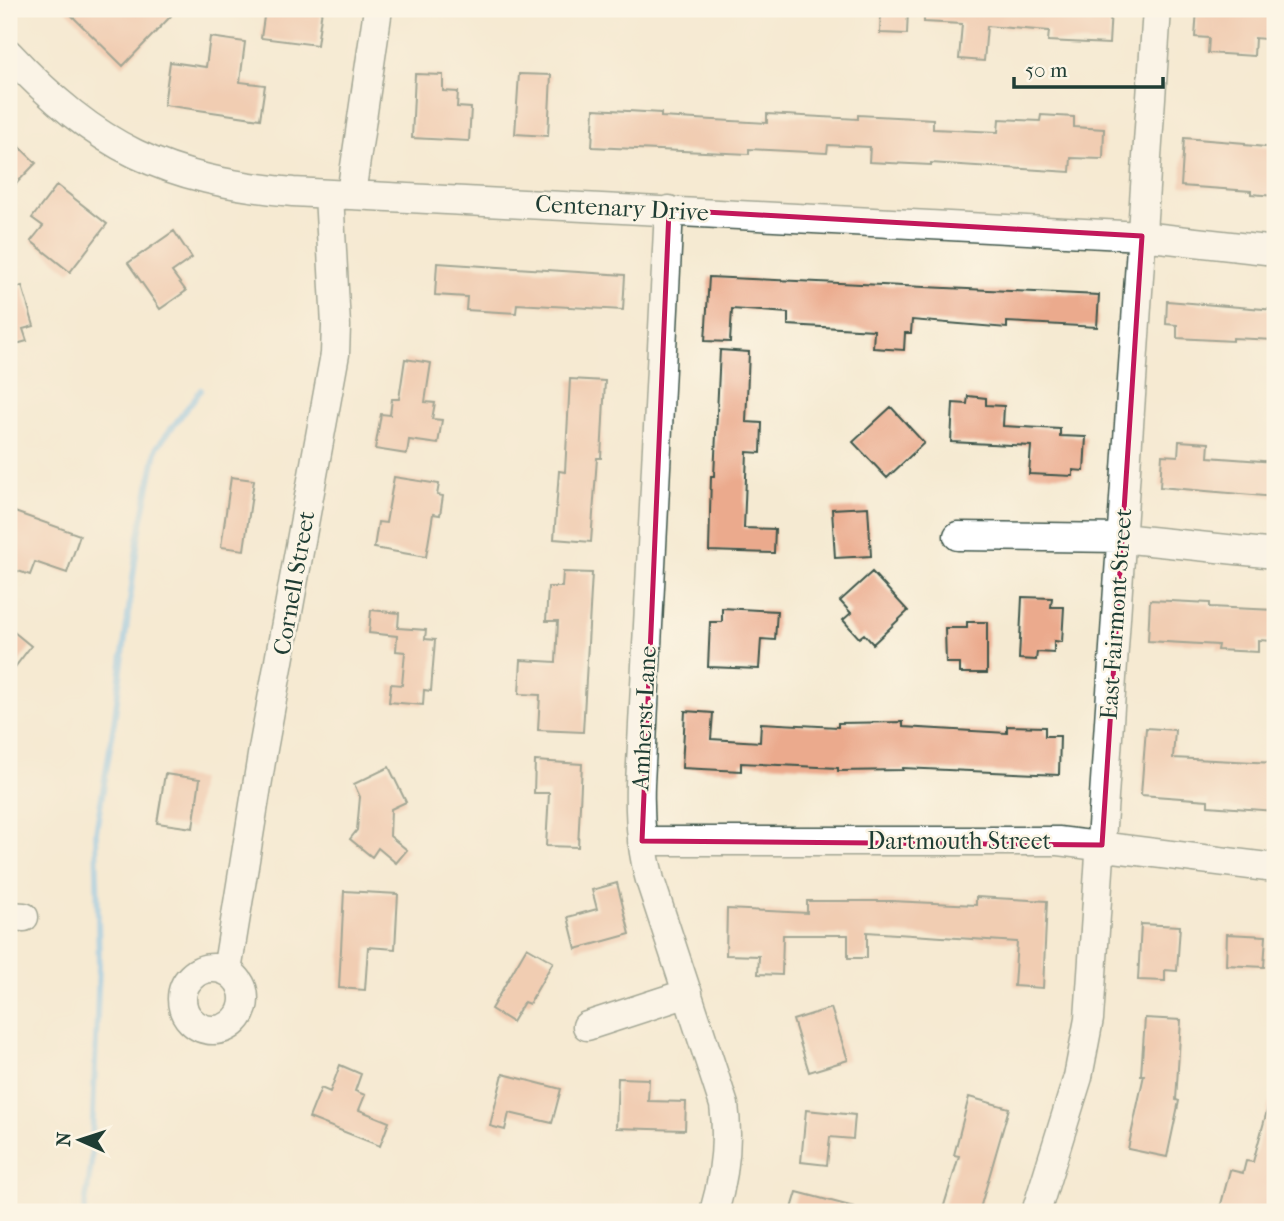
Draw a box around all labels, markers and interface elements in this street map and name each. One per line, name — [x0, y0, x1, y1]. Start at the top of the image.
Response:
scale bar — [1014, 46, 1163, 90]
text: 50 m — [1025, 58, 1068, 82]
street label: Centenary Drive — [534, 189, 710, 227]
street label: East Fairmont Street — [1095, 507, 1137, 721]
street label: Cornell Street — [268, 508, 321, 657]
street label: Amherst Lane — [626, 645, 662, 792]
street label: Dartmouth Street — [867, 827, 1052, 855]
north arrow — [46, 1106, 116, 1176]
text: N — [53, 1131, 75, 1147]

